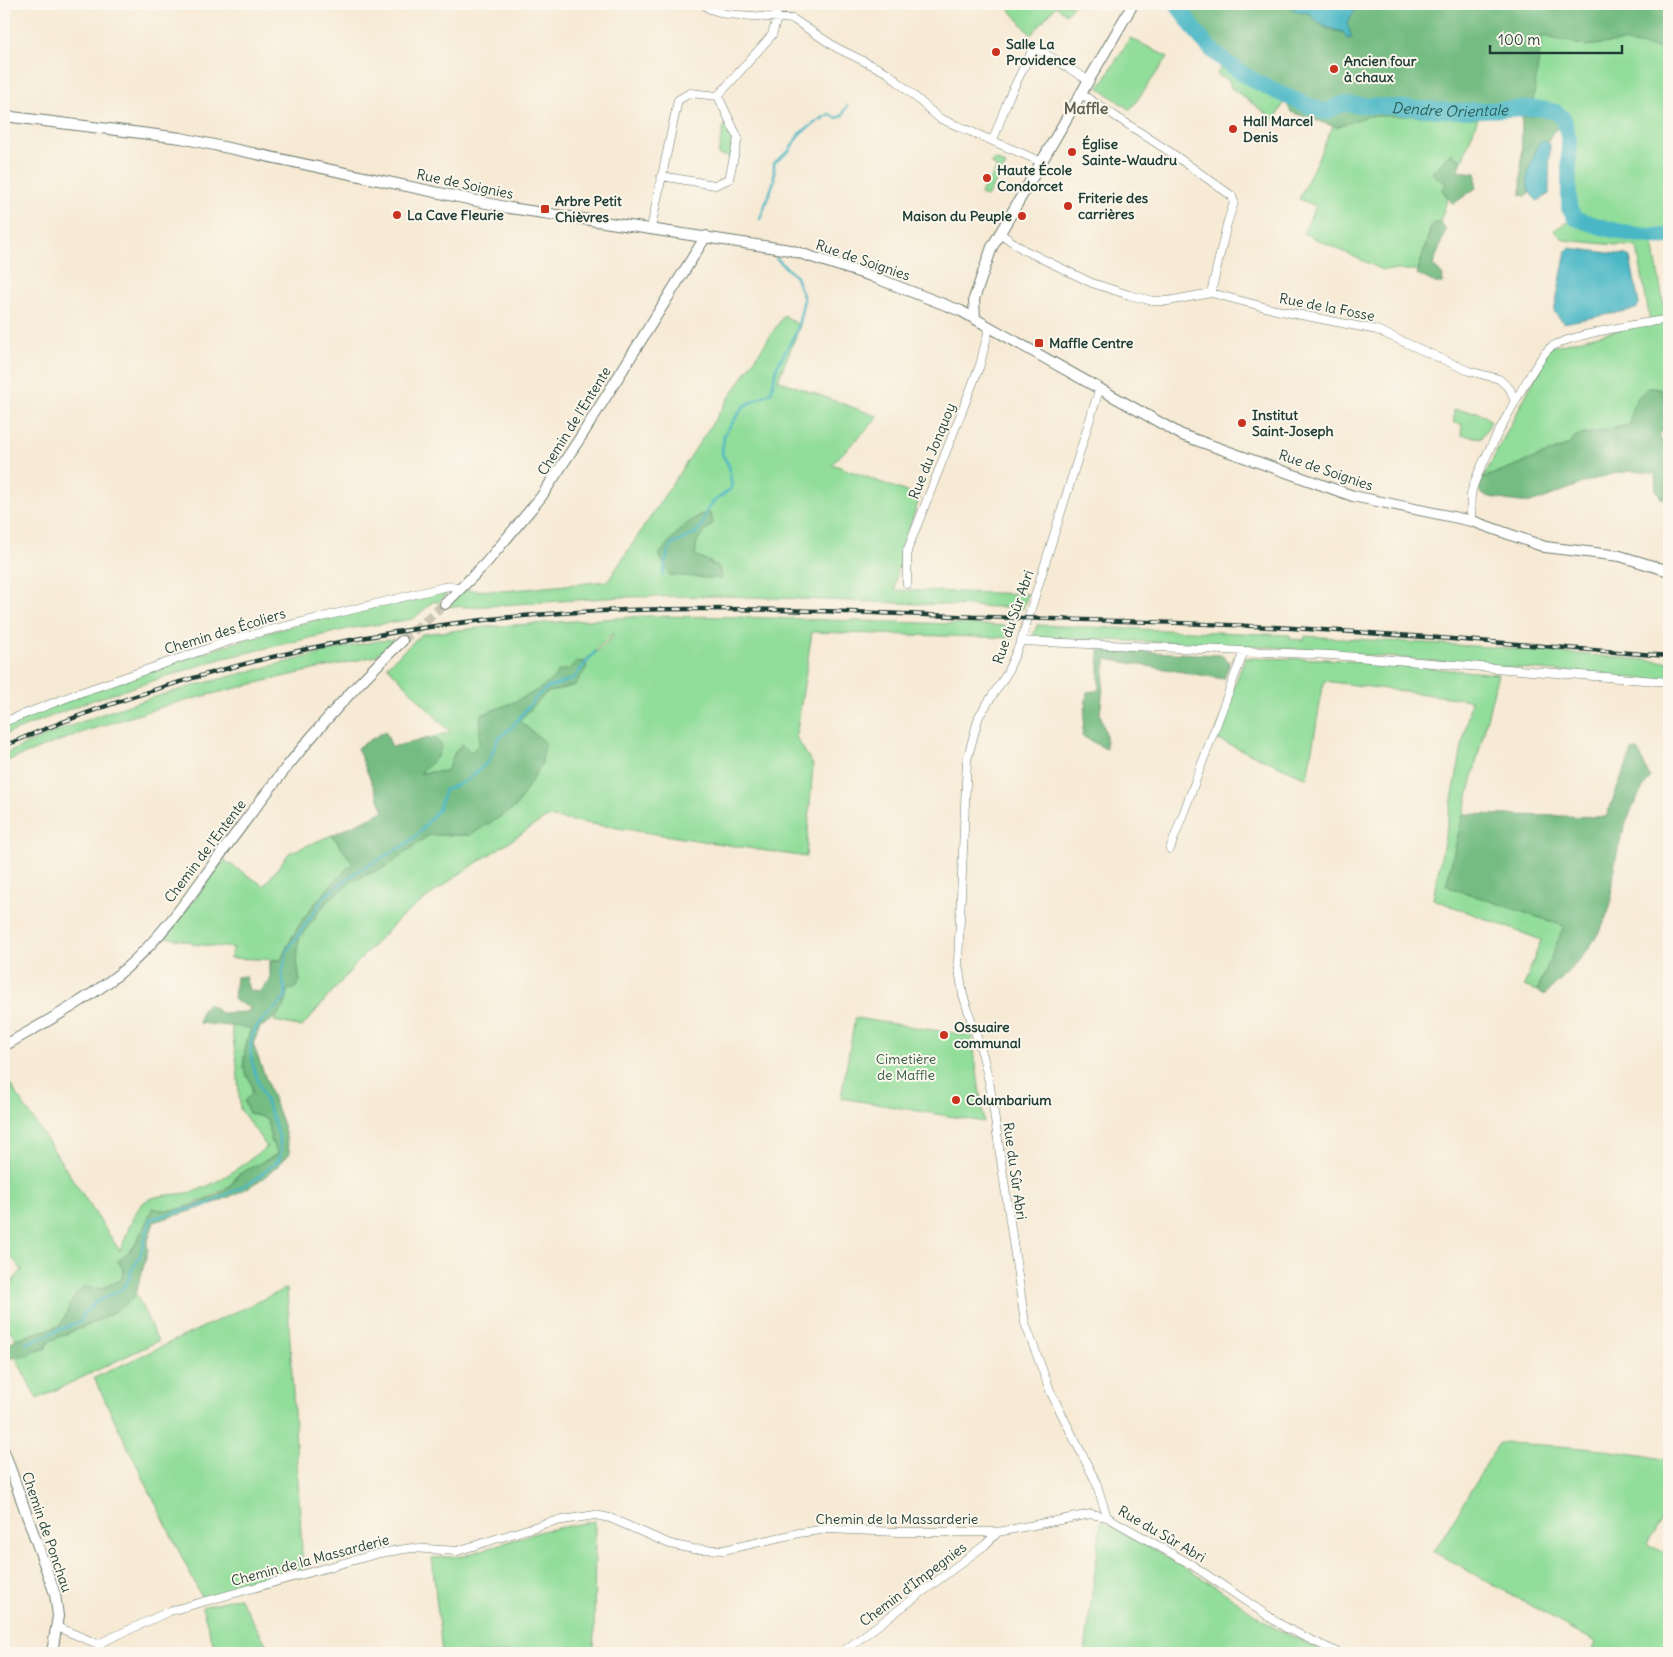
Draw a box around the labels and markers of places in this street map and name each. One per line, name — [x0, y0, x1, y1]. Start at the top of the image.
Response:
place label: Salle La Providence — [1006, 35, 1076, 69]
marker: Salle La Providence — [990, 46, 1002, 58]
place label: Ancien four à chaux — [1344, 52, 1417, 86]
marker: Ancien four à chaux — [1328, 63, 1340, 75]
place label: Hall Marcel Denis — [1243, 112, 1313, 146]
marker: Hall Marcel Denis — [1227, 123, 1239, 135]
place label: Église Sainte-Waudru — [1082, 135, 1177, 169]
marker: Église Sainte-Waudru — [1066, 146, 1078, 158]
place label: Haute École Condorcet — [997, 161, 1073, 195]
marker: Haute École Condorcet — [981, 172, 993, 184]
place label: Friterie des carrières — [1078, 189, 1149, 223]
place label: Arbre Petit Chièvres — [555, 192, 622, 226]
marker: Friterie des carrières — [1062, 200, 1074, 212]
marker: Arbre Petit Chièvres — [539, 203, 551, 215]
place label: La Cave Fleurie — [407, 206, 504, 224]
place label: Maison du Peuple — [902, 207, 1012, 225]
marker: La Cave Fleurie — [391, 209, 403, 221]
marker: Maison du Peuple — [1016, 210, 1028, 222]
place label: Maffle Centre — [1049, 334, 1134, 352]
marker: Maffle Centre — [1033, 337, 1045, 349]
place label: Institut Saint-Joseph — [1252, 406, 1334, 440]
marker: Institut Saint-Joseph — [1236, 417, 1248, 429]
place label: Ossuaire communal — [954, 1018, 1021, 1052]
marker: Ossuaire communal — [938, 1029, 950, 1041]
place label: Columbarium — [966, 1091, 1052, 1109]
marker: Columbarium — [950, 1094, 962, 1106]

